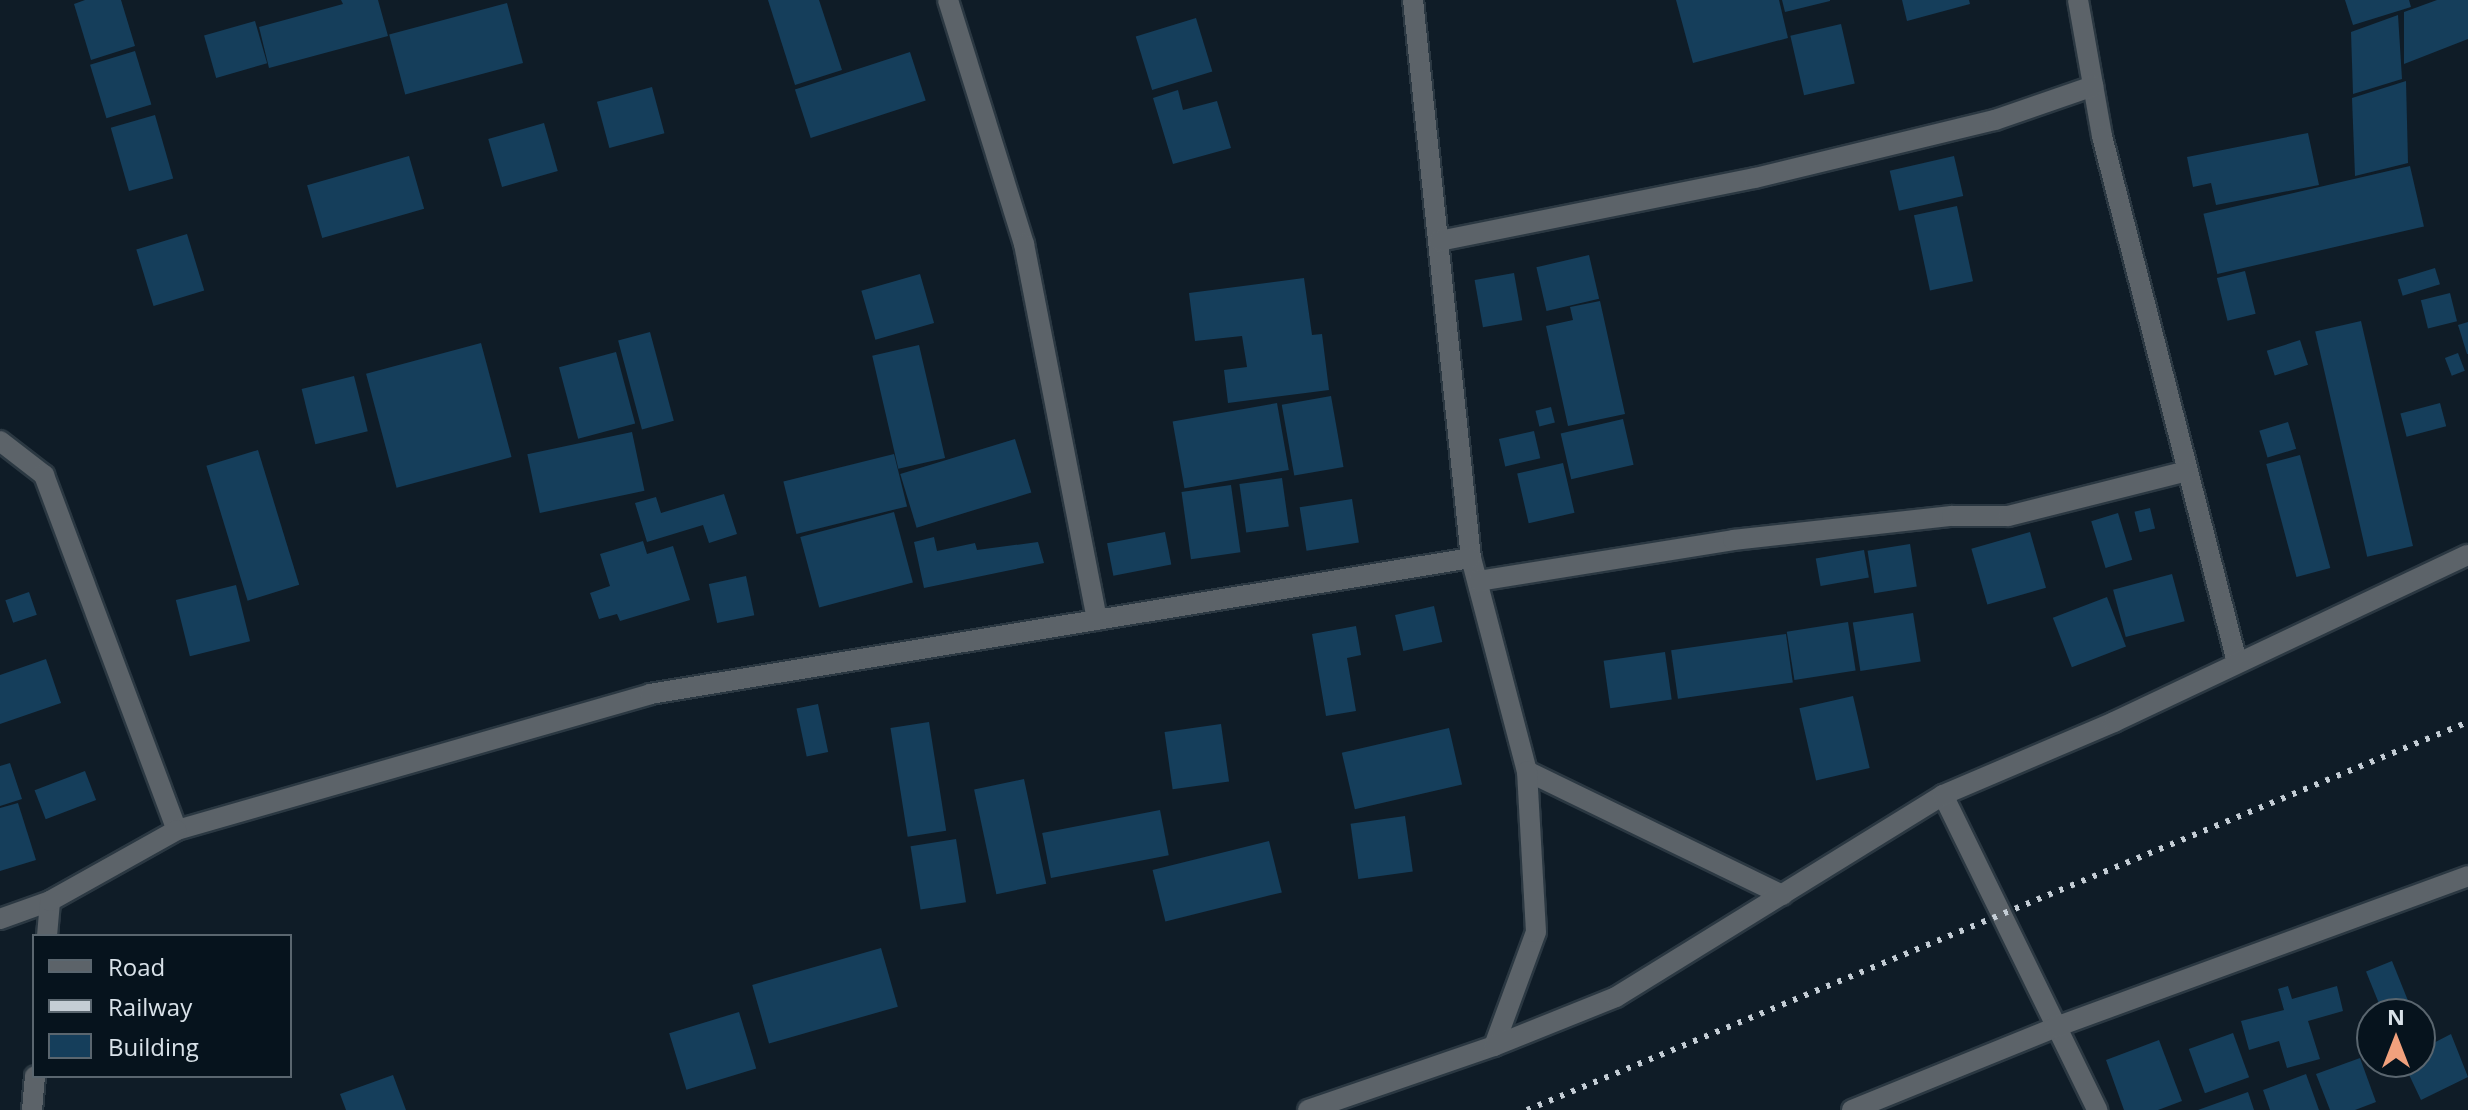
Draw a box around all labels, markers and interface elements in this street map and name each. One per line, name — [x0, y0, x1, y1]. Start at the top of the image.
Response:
legend — [32, 934, 292, 1078]
text: Road — [108, 950, 165, 983]
text: Railway — [108, 990, 192, 1023]
north arrow — [2356, 998, 2436, 1078]
text: N — [2387, 1001, 2405, 1031]
text: Building — [108, 1030, 199, 1063]

